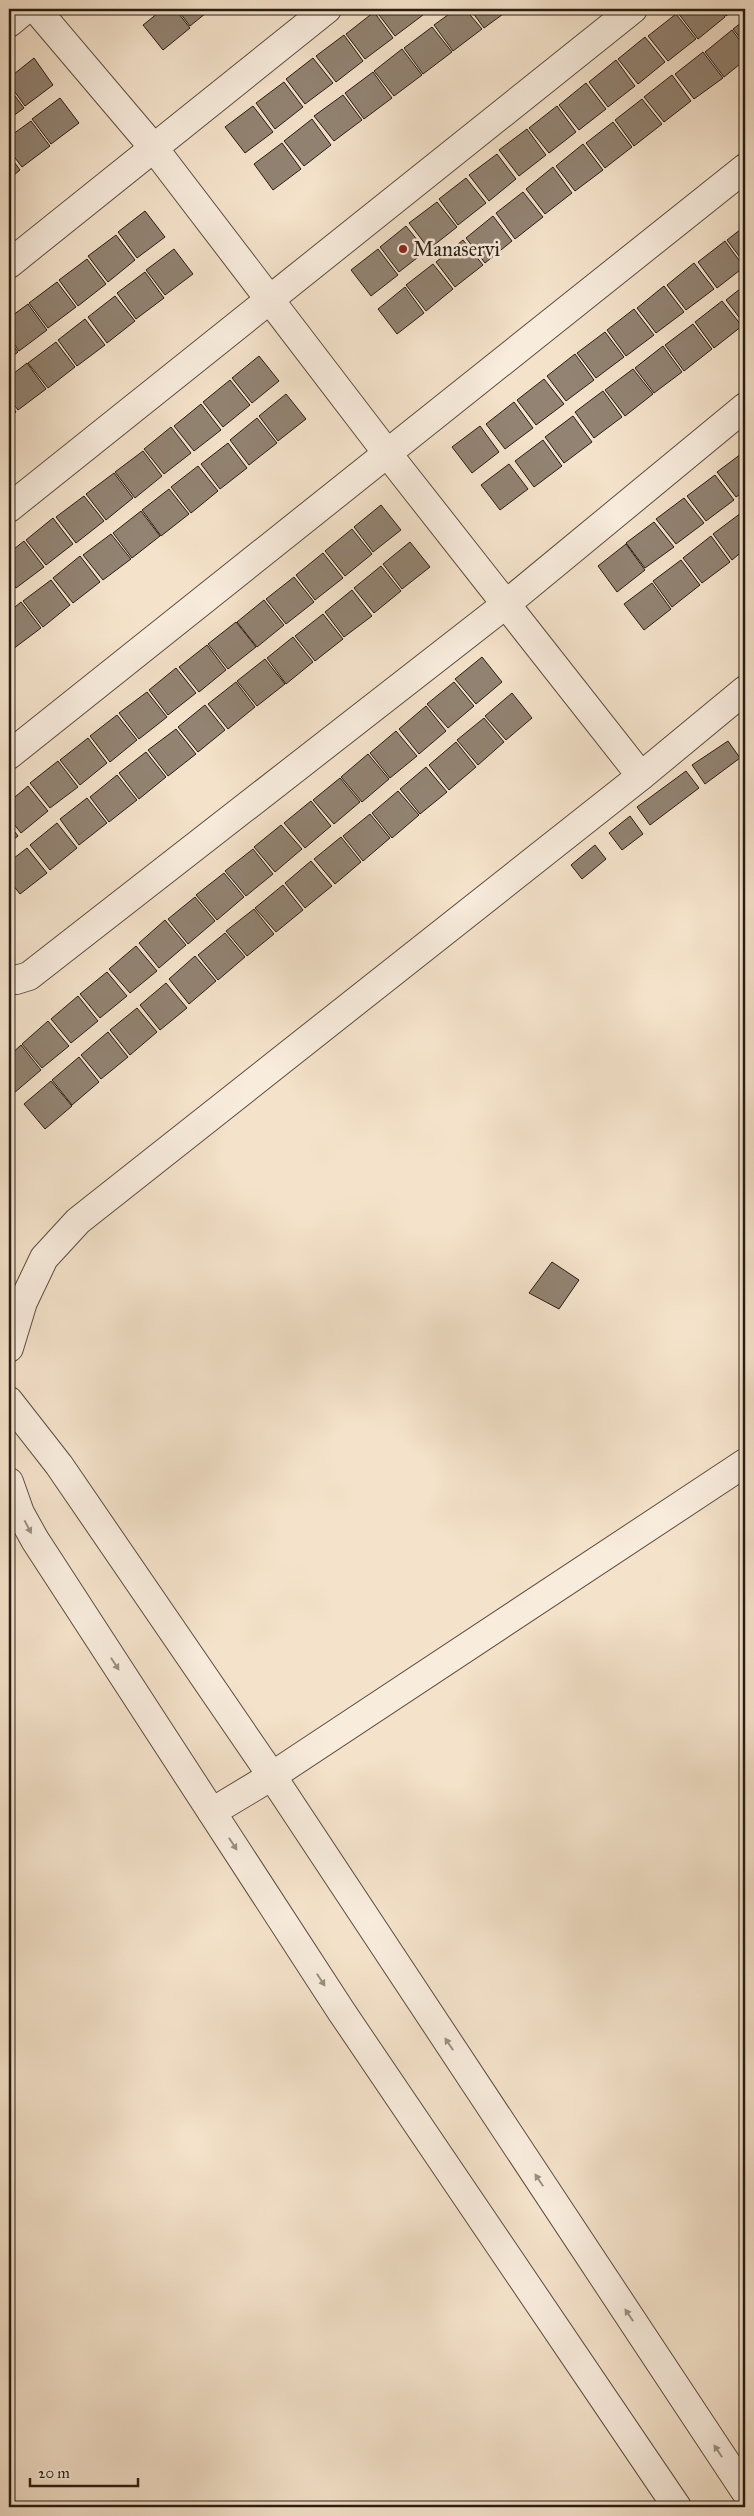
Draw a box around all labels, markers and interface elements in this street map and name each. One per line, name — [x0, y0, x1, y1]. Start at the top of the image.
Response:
place label: Manaservi — [413, 237, 500, 261]
marker: Manaservi — [397, 243, 409, 255]
one-way arrow — [23, 1520, 32, 1534]
one-way arrow — [110, 1657, 120, 1670]
one-way arrow — [228, 1837, 237, 1850]
one-way arrow — [316, 1973, 326, 1987]
one-way arrow — [444, 2037, 454, 2051]
one-way arrow — [534, 2173, 544, 2186]
one-way arrow — [624, 2308, 633, 2322]
one-way arrow — [714, 2444, 723, 2457]
scale bar — [30, 2456, 138, 2488]
text: 20 m — [38, 2464, 70, 2482]

